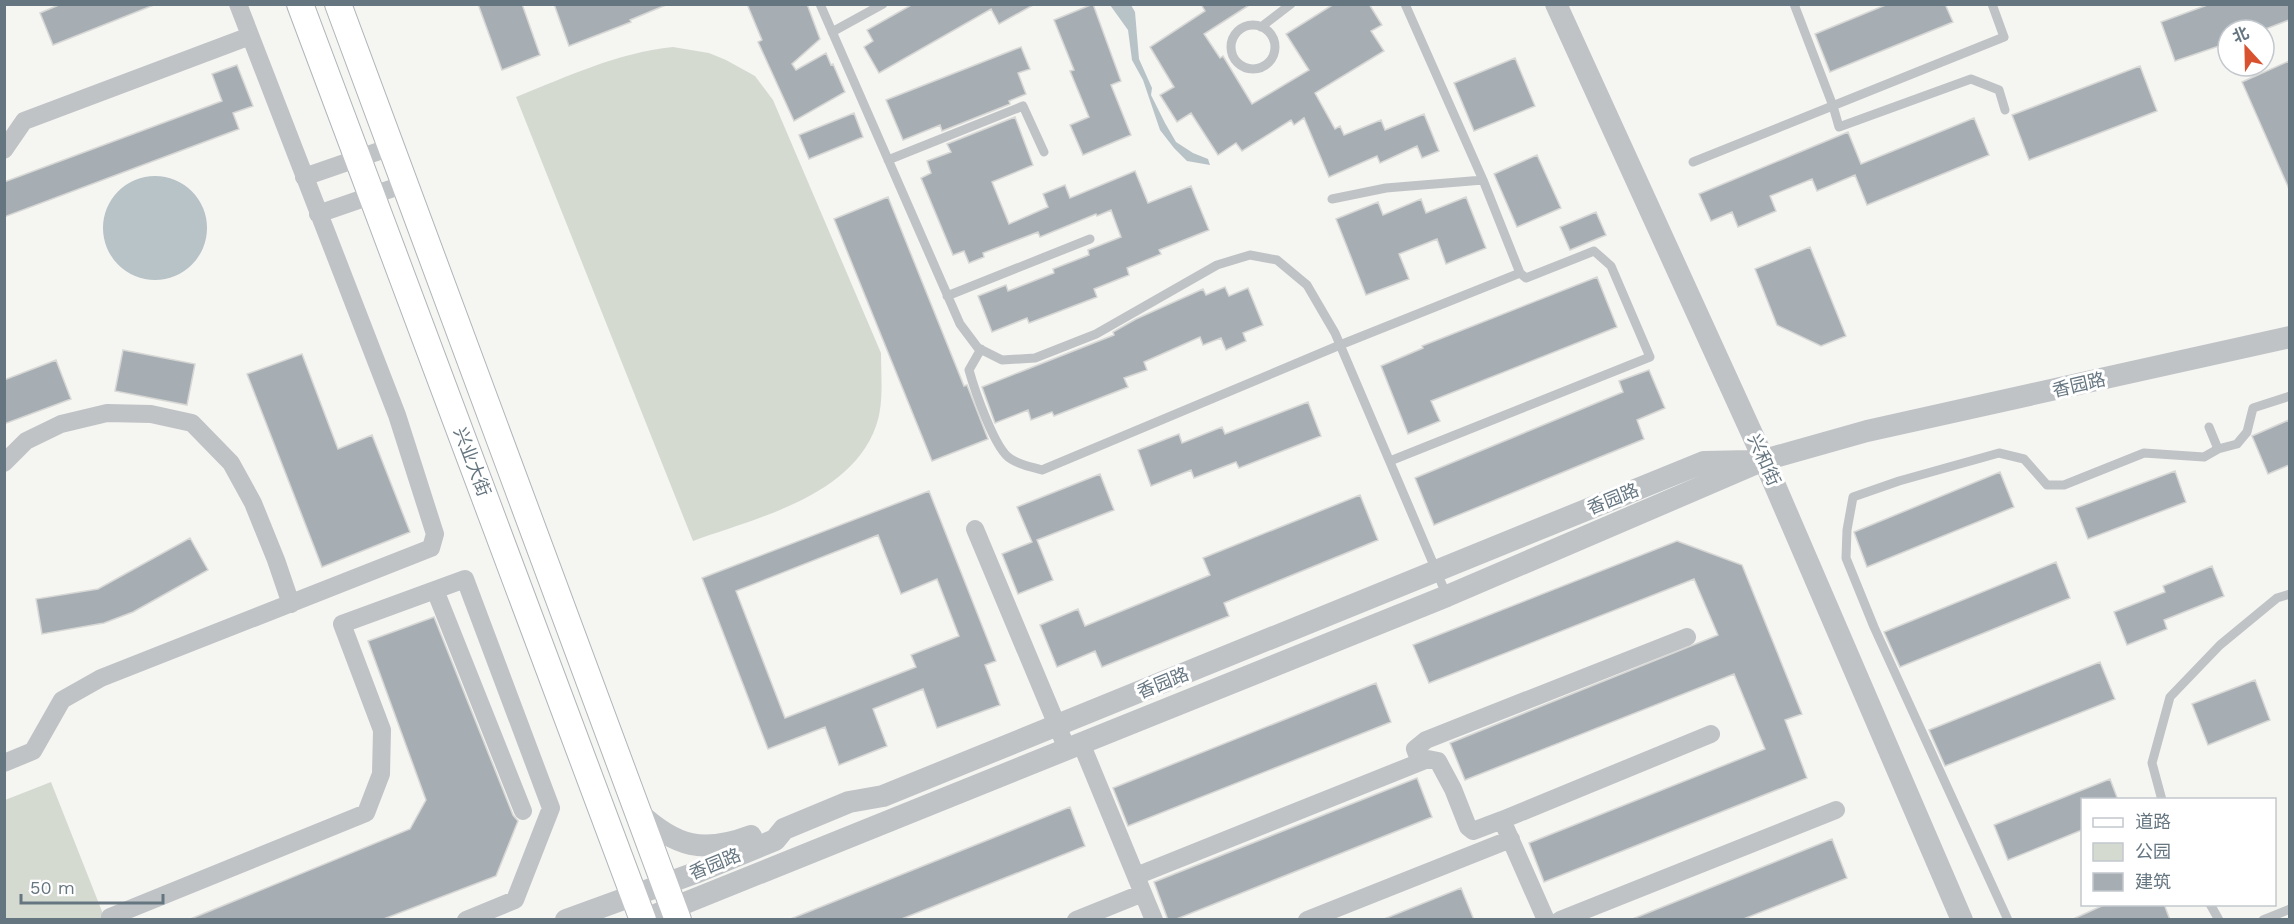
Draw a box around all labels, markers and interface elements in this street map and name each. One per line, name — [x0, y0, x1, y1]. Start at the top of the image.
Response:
north arrow — [2216, 18, 2276, 78]
text: 北 — [2230, 23, 2252, 46]
street label: 香园路 — [2050, 368, 2108, 401]
street label: 兴业大街 — [450, 424, 495, 499]
street label: 兴和街 — [1744, 431, 1785, 489]
street label: 香园路 — [1584, 479, 1642, 518]
street label: 香园路 — [1134, 663, 1192, 702]
legend — [2081, 798, 2276, 906]
text: 道路 — [2135, 811, 2171, 832]
text: 公园 — [2135, 841, 2171, 862]
street label: 香园路 — [686, 844, 744, 883]
scale bar — [21, 867, 164, 905]
text: 建筑 — [2135, 871, 2171, 892]
text: 50 m — [30, 877, 75, 898]

